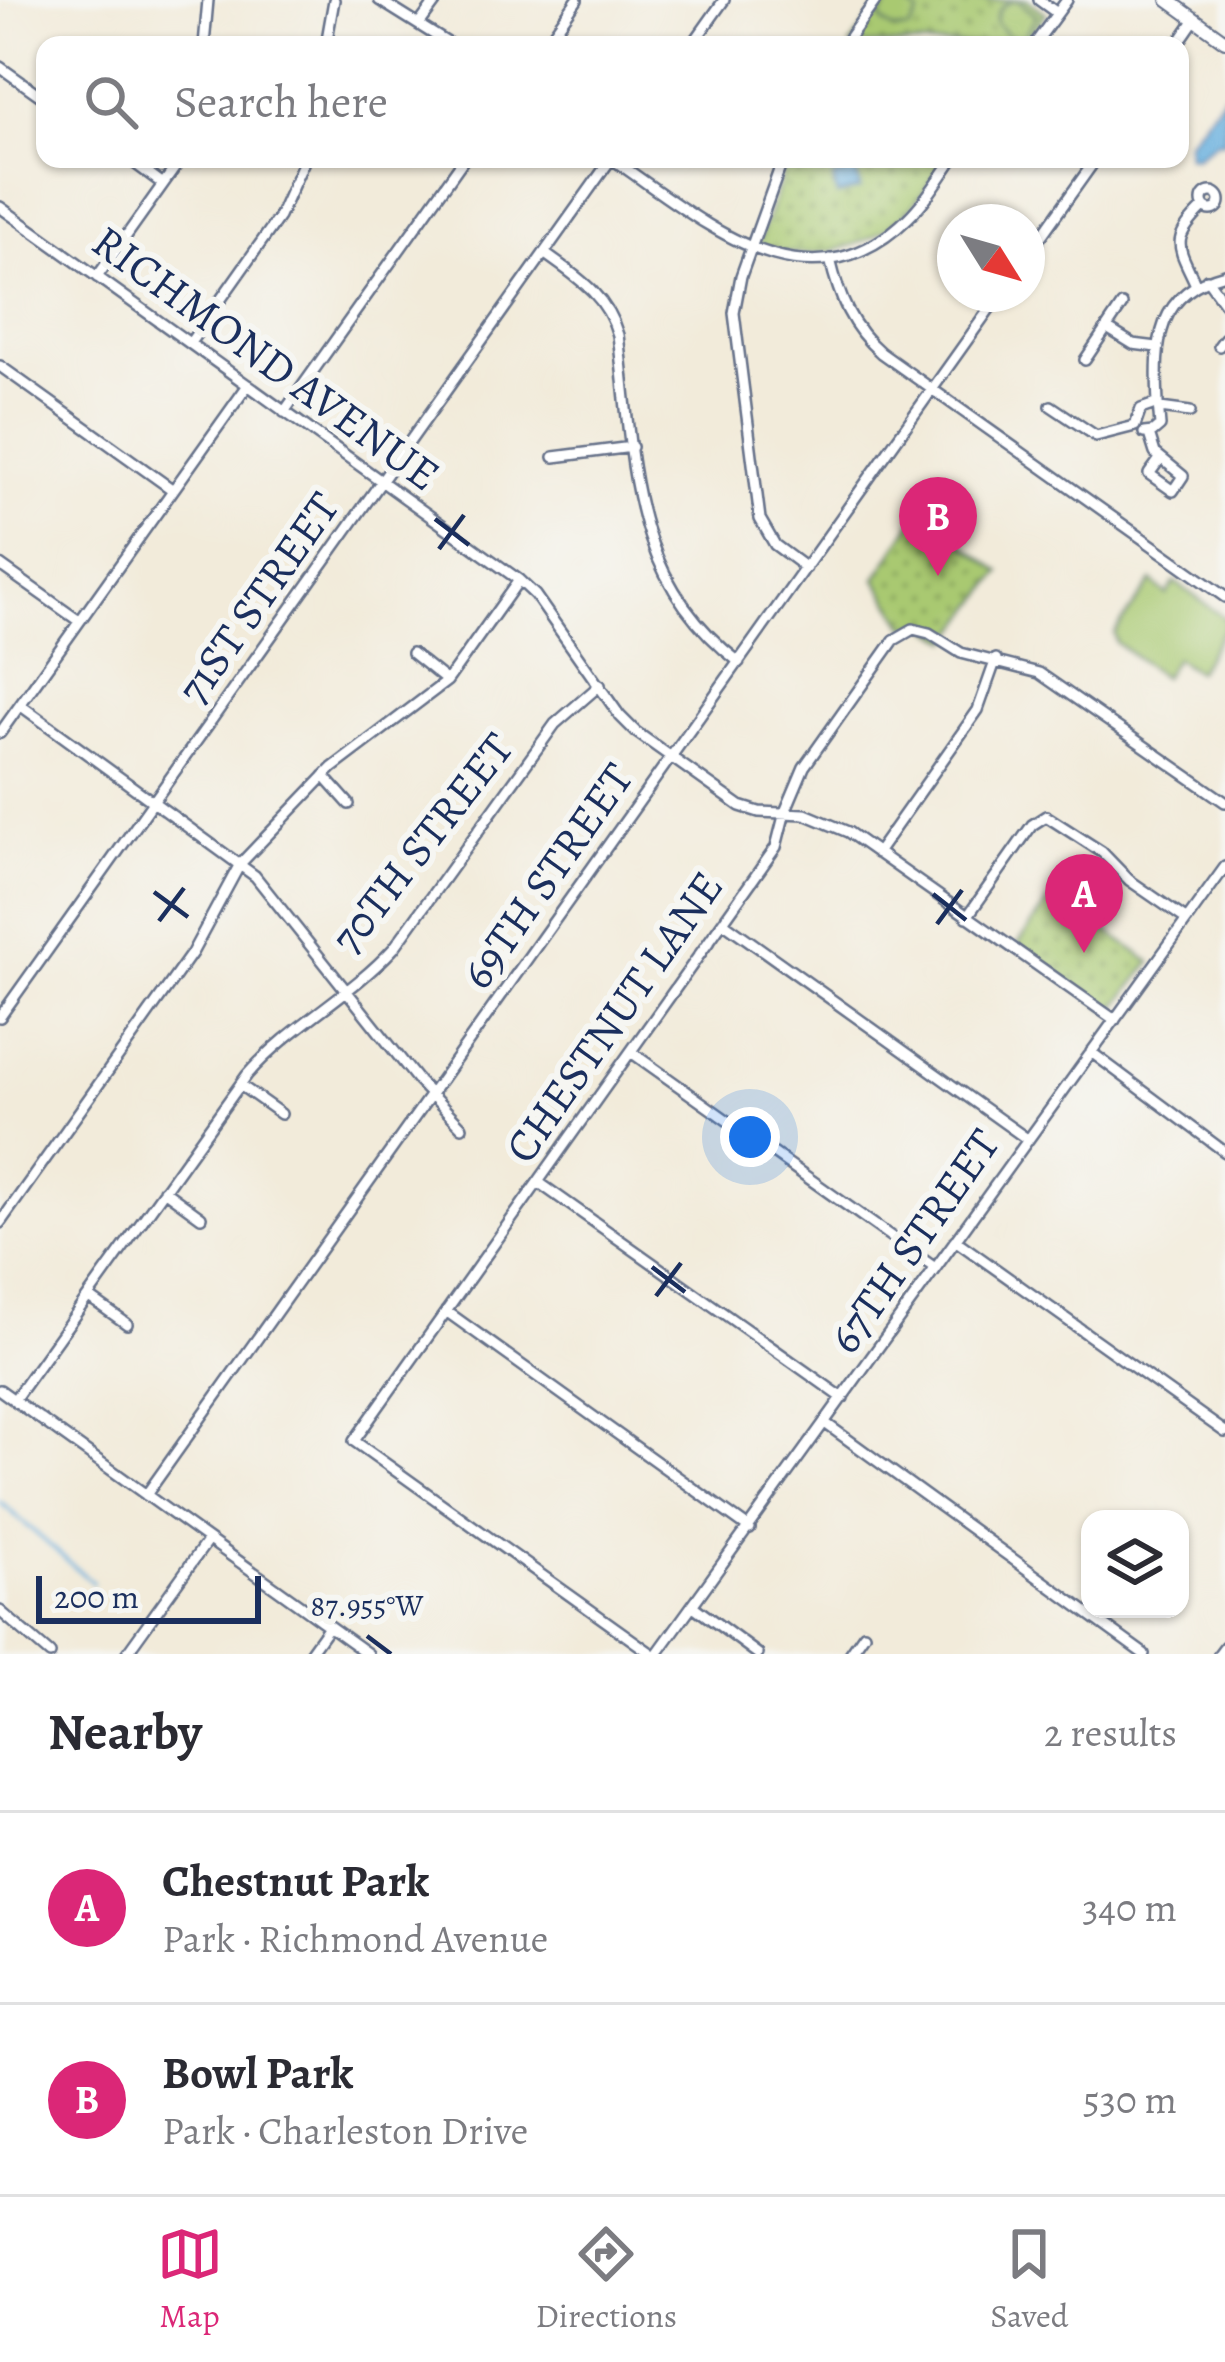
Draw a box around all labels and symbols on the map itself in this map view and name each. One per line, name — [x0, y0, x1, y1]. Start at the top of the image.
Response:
north arrow — [937, 204, 1045, 312]
street label: RICHMOND AVENUE — [80, 211, 452, 505]
pin: B — [899, 477, 977, 576]
street label: 71ST STREET — [162, 479, 354, 716]
street label: 70TH STREET — [316, 720, 528, 966]
street label: 69TH STREET — [446, 750, 648, 1001]
pin: A — [1045, 854, 1123, 953]
street label: CHESTNUT LANE — [490, 859, 738, 1175]
your location — [720, 1107, 780, 1167]
street label: 67TH STREET — [814, 1116, 1014, 1366]
scale bar — [36, 1570, 261, 1623]
text: 87.955°W — [311, 1586, 423, 1626]

